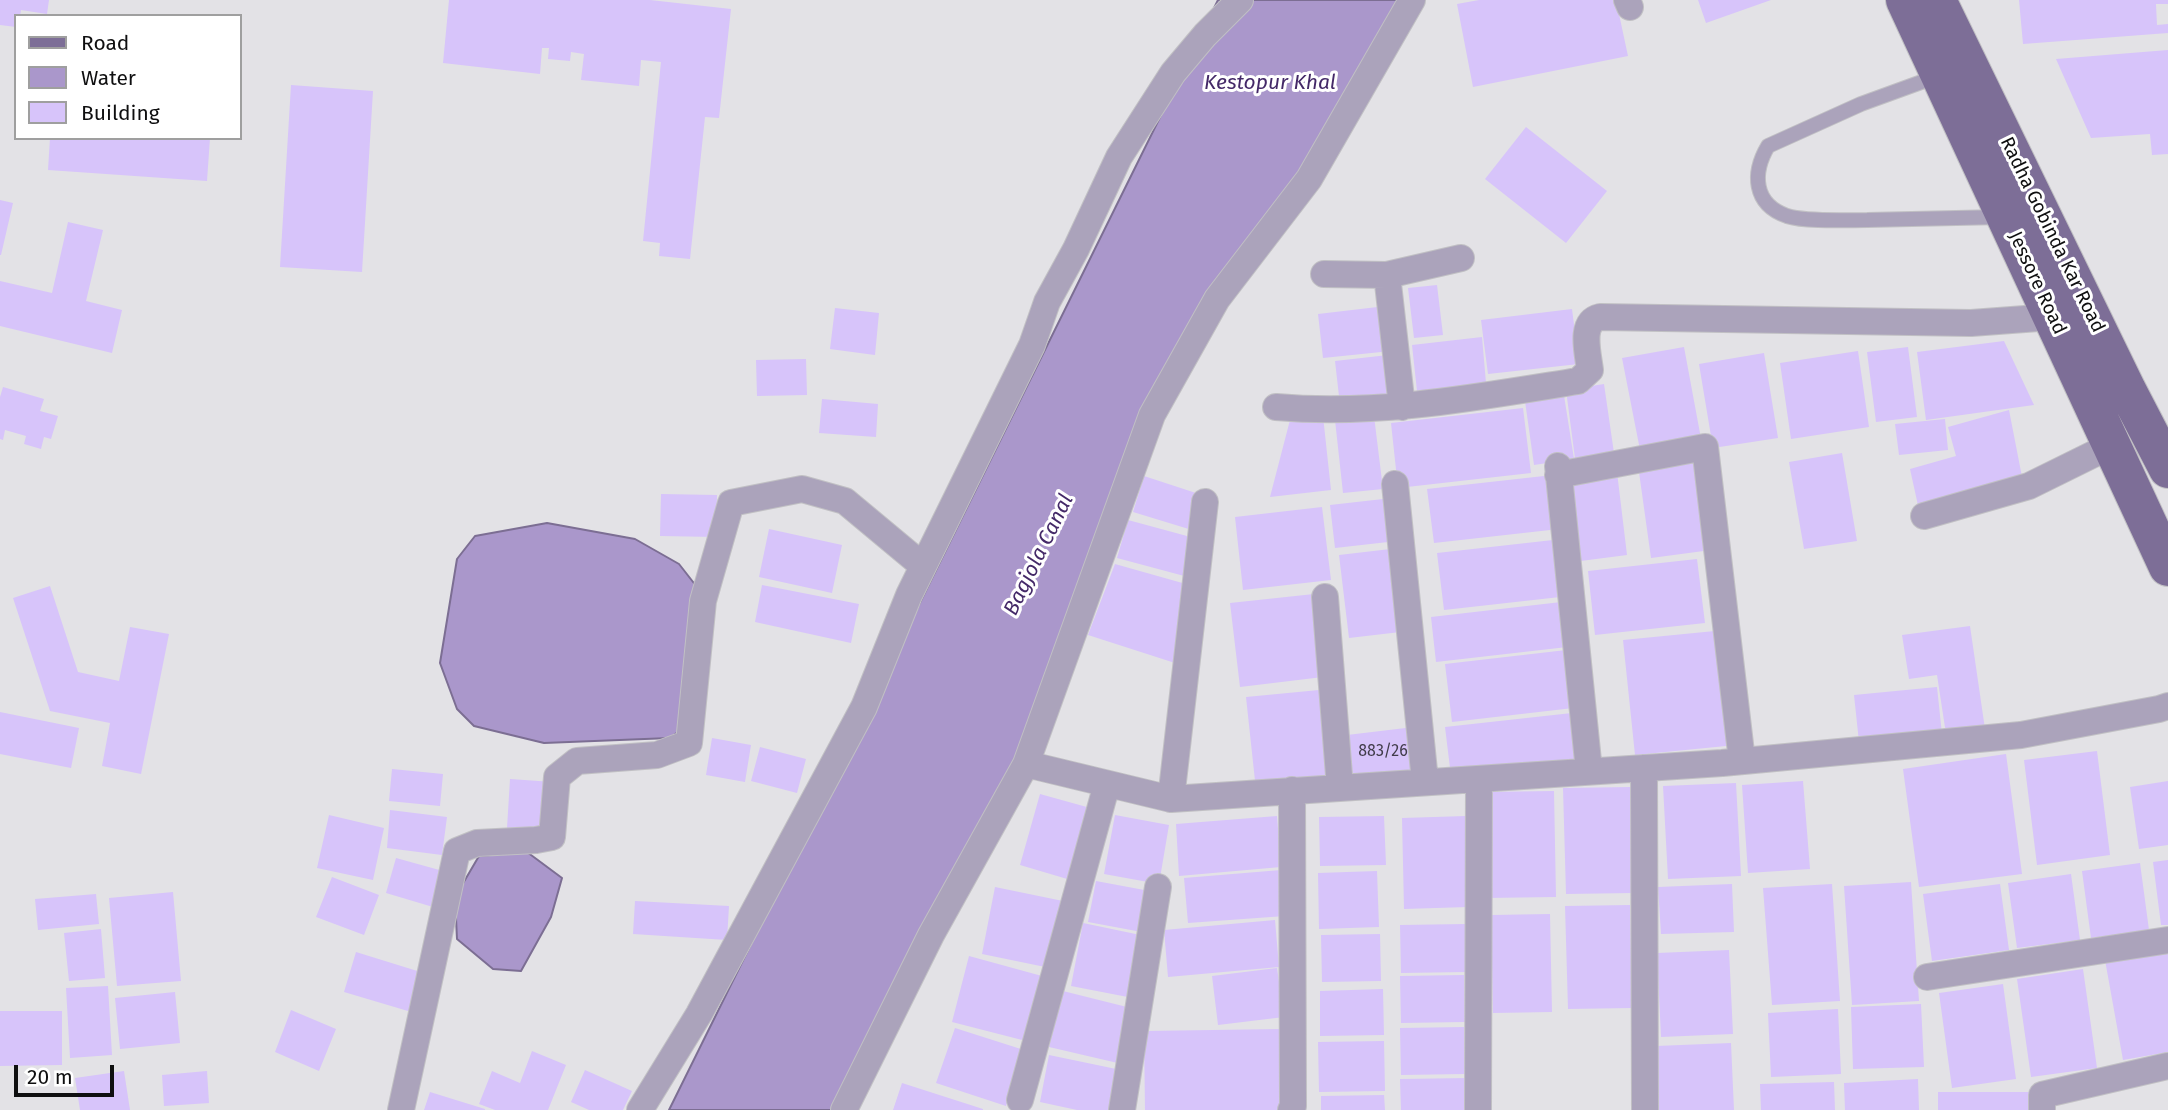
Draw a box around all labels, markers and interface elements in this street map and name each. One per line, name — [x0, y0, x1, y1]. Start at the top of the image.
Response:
legend — [14, 14, 242, 140]
text: Road — [81, 30, 129, 56]
text: Water — [81, 65, 136, 91]
water label: Kestopur Khal — [1204, 70, 1336, 96]
text: Building — [81, 100, 160, 126]
street label: Radha Gobinda Kar Road — [1995, 134, 2109, 336]
street label: Jessore Road — [2003, 228, 2071, 338]
water label: Bagjola Canal — [999, 490, 1079, 620]
house number: 883/26 — [1358, 742, 1408, 762]
scale bar — [18, 1050, 117, 1094]
text: 20 m — [27, 1064, 73, 1090]

